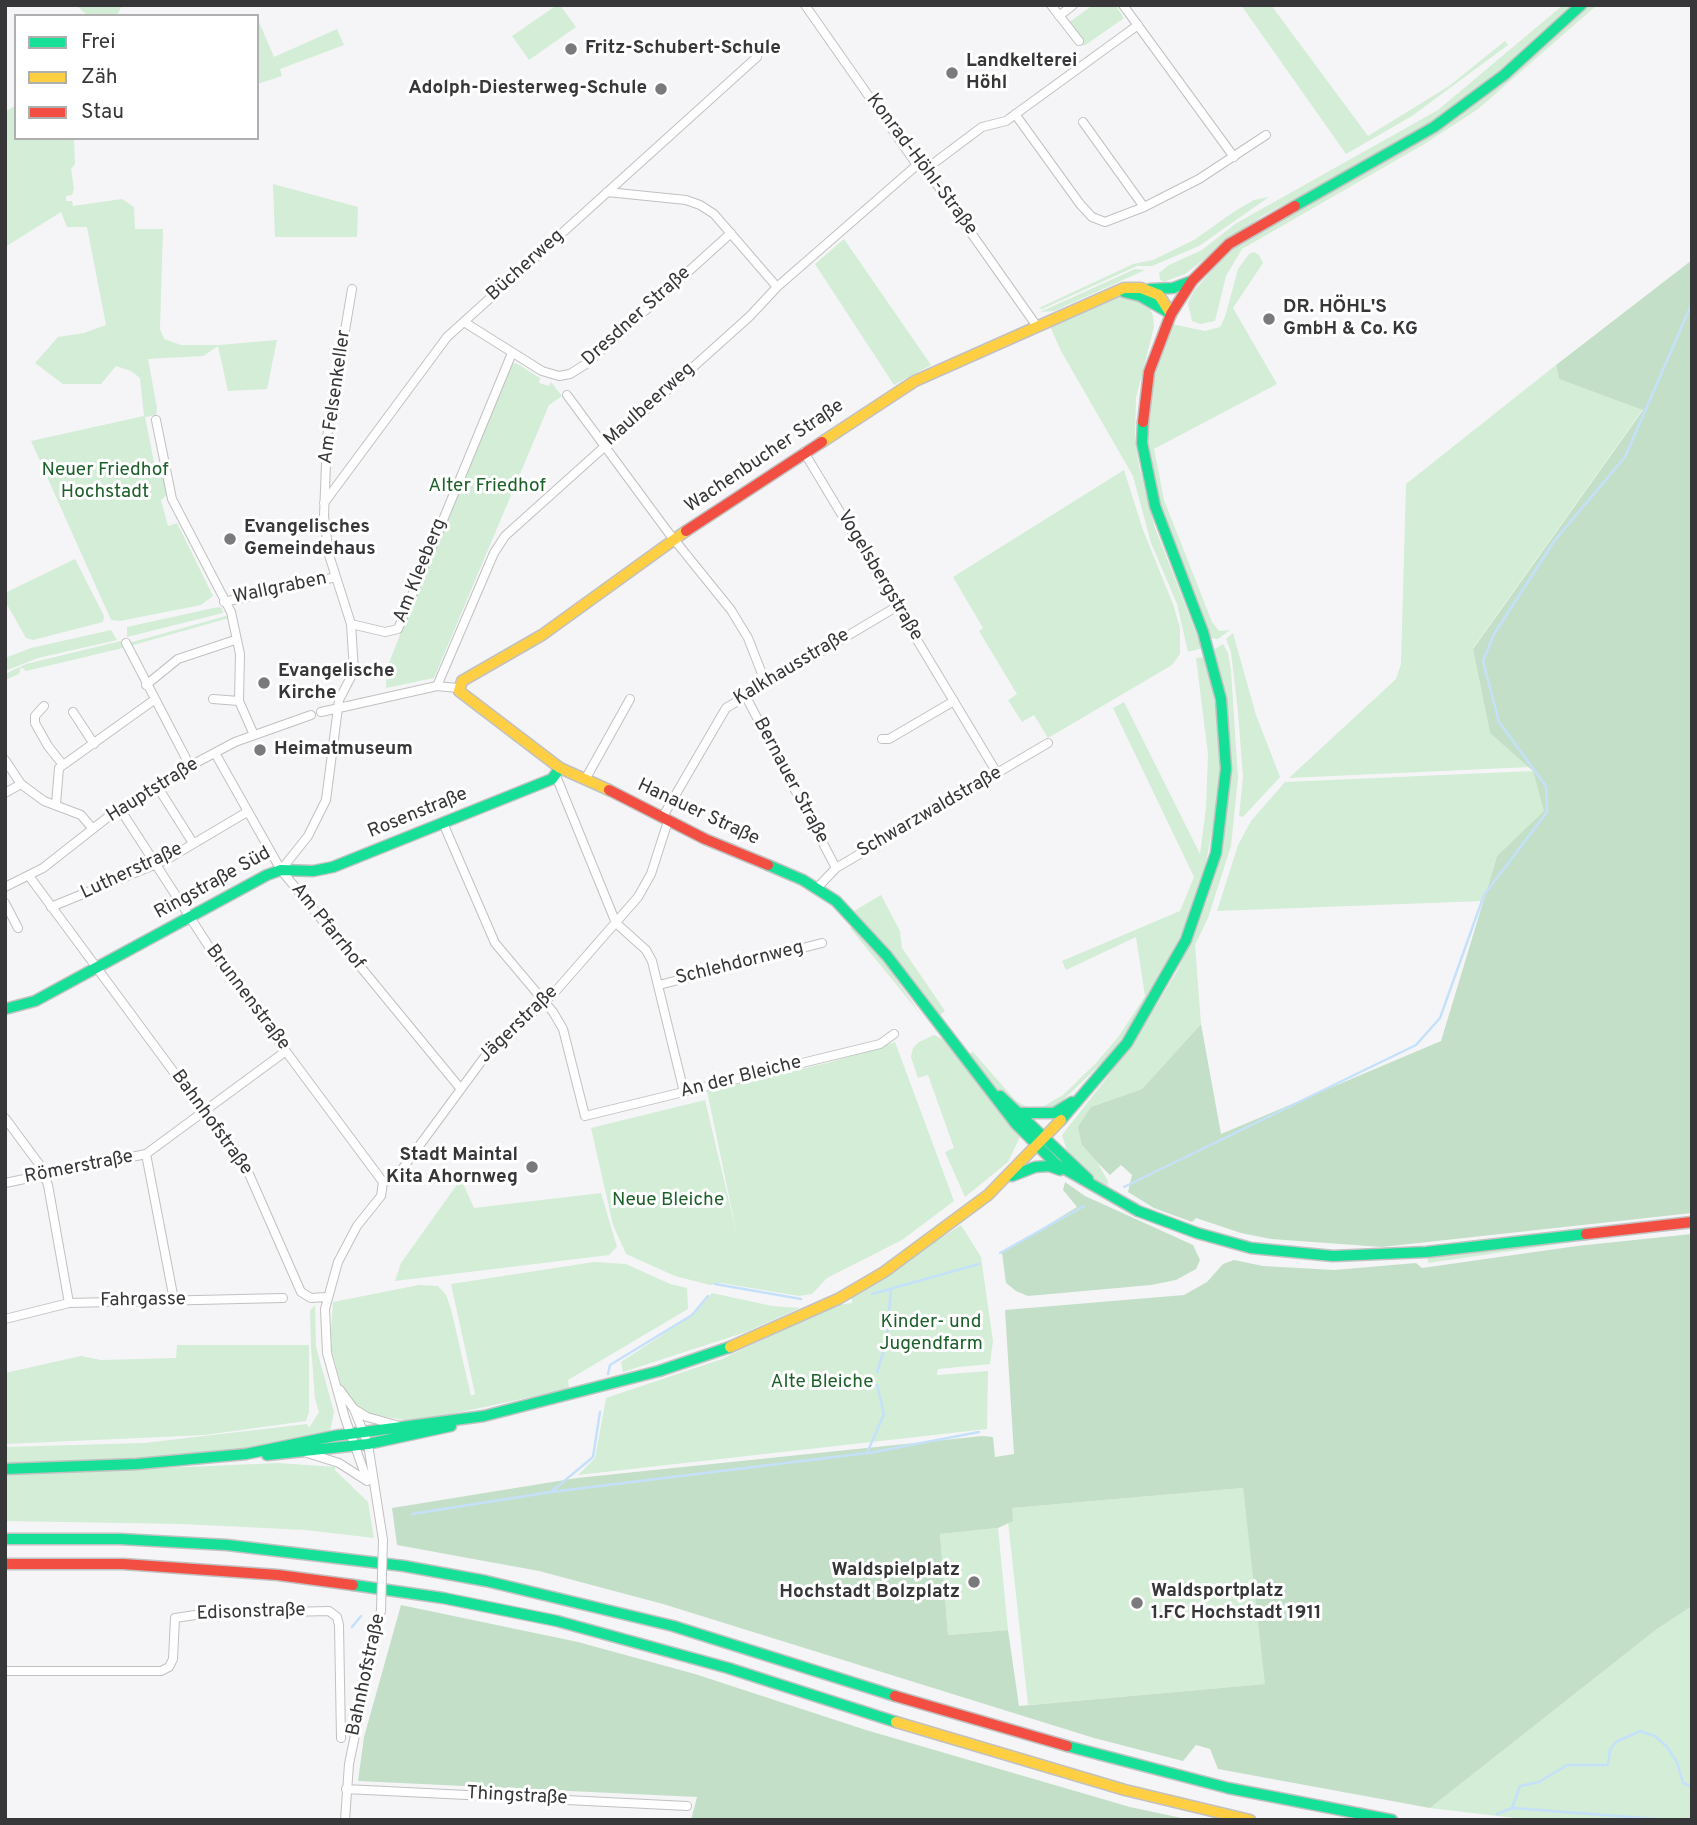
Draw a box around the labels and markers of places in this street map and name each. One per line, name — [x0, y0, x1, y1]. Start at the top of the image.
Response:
place label: Fritz-Schubert-Schule — [585, 38, 781, 60]
marker: Fritz-Schubert-Schule — [563, 41, 579, 57]
place label: Landkelterei Höhl — [966, 51, 1077, 95]
marker: Landkelterei Höhl — [944, 65, 960, 81]
place label: Adolph-Diesterweg-Schule — [408, 78, 647, 100]
marker: Adolph-Diesterweg-Schule — [653, 81, 669, 97]
place label: DR. HÖHL'S GmbH & Co. KG — [1283, 297, 1418, 341]
marker: DR. HÖHL'S GmbH & Co. KG — [1261, 311, 1277, 327]
place label: Evangelisches Gemeindehaus — [244, 517, 376, 561]
marker: Evangelisches Gemeindehaus — [222, 531, 238, 547]
place label: Evangelische Kirche — [278, 661, 395, 705]
marker: Evangelische Kirche — [256, 675, 272, 691]
place label: Heimatmuseum — [274, 739, 413, 761]
marker: Heimatmuseum — [252, 742, 268, 758]
place label: Stadt Maintal Kita Ahornweg — [386, 1145, 518, 1189]
marker: Stadt Maintal Kita Ahornweg — [524, 1159, 540, 1175]
place label: Waldspielplatz Hochstadt Bolzplatz — [779, 1560, 960, 1604]
marker: Waldspielplatz Hochstadt Bolzplatz — [966, 1574, 982, 1590]
place label: Waldsportplatz 1.FC Hochstadt 1911 — [1151, 1581, 1322, 1625]
marker: Waldsportplatz 1.FC Hochstadt 1911 — [1129, 1595, 1145, 1611]

